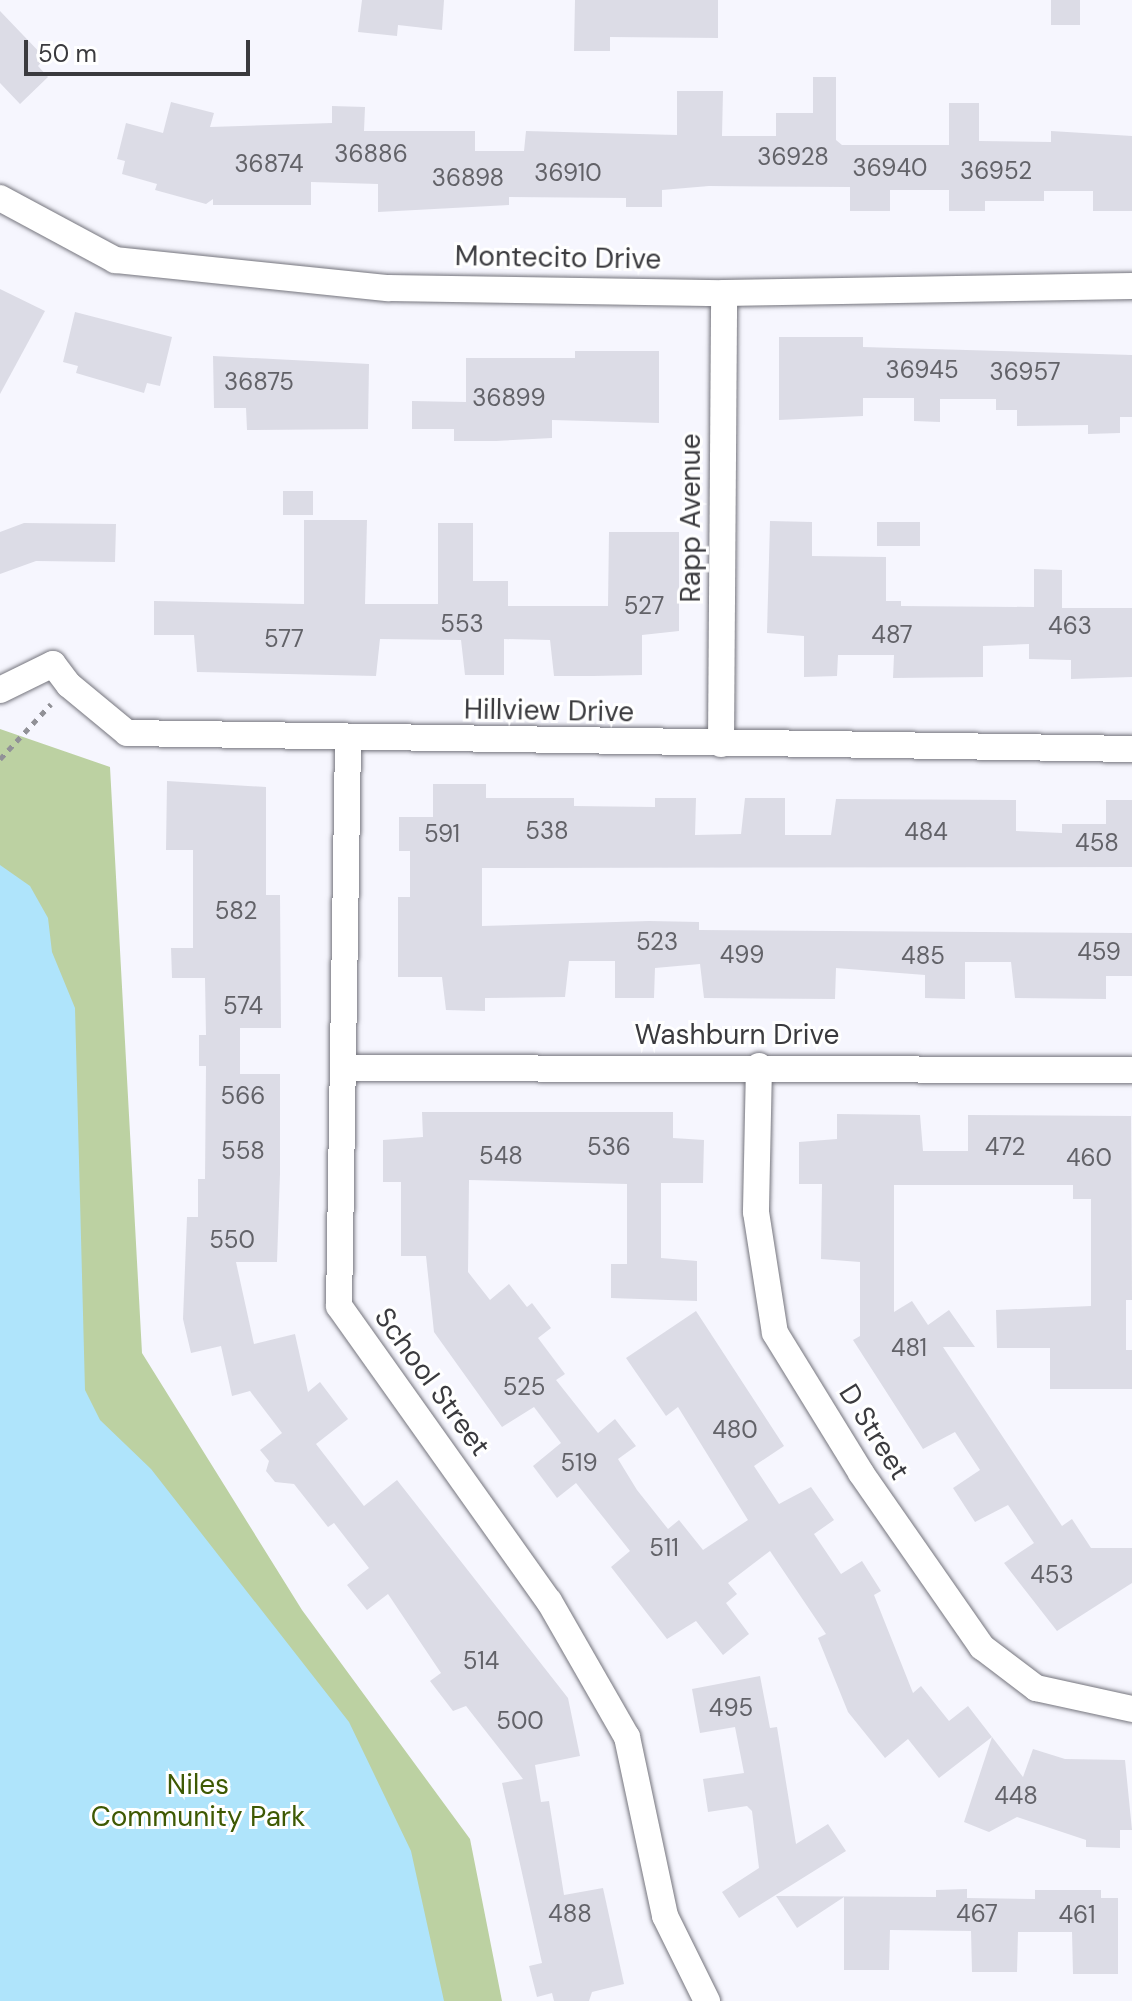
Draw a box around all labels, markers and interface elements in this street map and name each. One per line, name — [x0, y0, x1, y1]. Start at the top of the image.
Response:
scale bar — [28, 24, 254, 74]
text: 50 m — [38, 38, 97, 69]
house number: 36886 — [334, 140, 408, 168]
house number: 36928 — [757, 143, 829, 171]
house number: 36874 — [234, 150, 304, 178]
house number: 36940 — [853, 154, 927, 182]
house number: 36952 — [960, 157, 1032, 185]
house number: 36910 — [534, 159, 602, 187]
house number: 36898 — [432, 164, 504, 192]
street label: Montecito Drive — [455, 239, 661, 277]
house number: 36945 — [885, 356, 959, 384]
house number: 36957 — [990, 358, 1060, 386]
house number: 36875 — [224, 368, 294, 396]
house number: 36899 — [472, 384, 546, 412]
street label: Rapp Avenue — [674, 433, 708, 603]
house number: 527 — [624, 592, 664, 620]
house number: 553 — [440, 610, 484, 638]
house number: 463 — [1048, 612, 1092, 640]
house number: 487 — [871, 621, 913, 649]
house number: 577 — [264, 625, 304, 653]
street label: Hillview Drive — [464, 693, 634, 729]
house number: 538 — [525, 817, 569, 845]
house number: 484 — [904, 818, 948, 846]
house number: 591 — [424, 820, 460, 848]
house number: 458 — [1075, 829, 1119, 857]
house number: 582 — [215, 897, 257, 925]
house number: 523 — [636, 928, 678, 956]
house number: 459 — [1077, 938, 1121, 966]
house number: 499 — [720, 941, 764, 969]
house number: 485 — [901, 942, 945, 970]
house number: 574 — [223, 992, 263, 1020]
street label: Washburn Drive — [635, 1018, 839, 1052]
house number: 566 — [221, 1082, 265, 1110]
house number: 536 — [587, 1133, 631, 1161]
house number: 472 — [985, 1133, 1025, 1161]
house number: 558 — [221, 1137, 265, 1165]
house number: 548 — [479, 1142, 523, 1170]
house number: 460 — [1066, 1144, 1112, 1172]
house number: 550 — [209, 1226, 255, 1254]
street label: School Street — [367, 1301, 497, 1463]
house number: 481 — [891, 1334, 927, 1362]
house number: 525 — [503, 1373, 545, 1401]
street label: D Street — [832, 1378, 916, 1486]
house number: 480 — [712, 1416, 758, 1444]
house number: 519 — [560, 1449, 598, 1477]
house number: 511 — [649, 1534, 679, 1562]
house number: 453 — [1030, 1561, 1074, 1589]
house number: 514 — [463, 1647, 499, 1675]
house number: 495 — [709, 1694, 753, 1722]
house number: 500 — [496, 1707, 544, 1735]
park label: Niles Community Park — [91, 1768, 305, 1834]
house number: 448 — [994, 1782, 1038, 1810]
house number: 488 — [548, 1900, 592, 1928]
house number: 467 — [956, 1900, 998, 1928]
house number: 461 — [1058, 1901, 1096, 1929]

